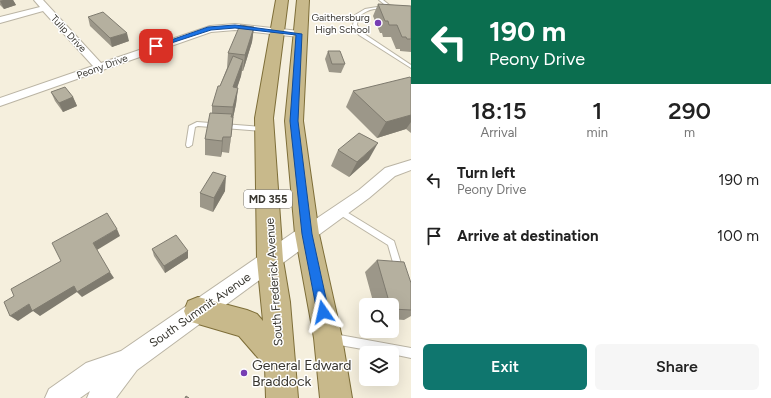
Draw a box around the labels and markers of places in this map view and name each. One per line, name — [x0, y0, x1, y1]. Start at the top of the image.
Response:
place label: Gaithersburg High School — [311, 11, 370, 36]
marker: Gaithersburg High School — [373, 18, 383, 28]
pin — [139, 29, 173, 63]
place label: General Edward Braddock — [252, 357, 352, 390]
marker: General Edward Braddock — [239, 368, 249, 378]

